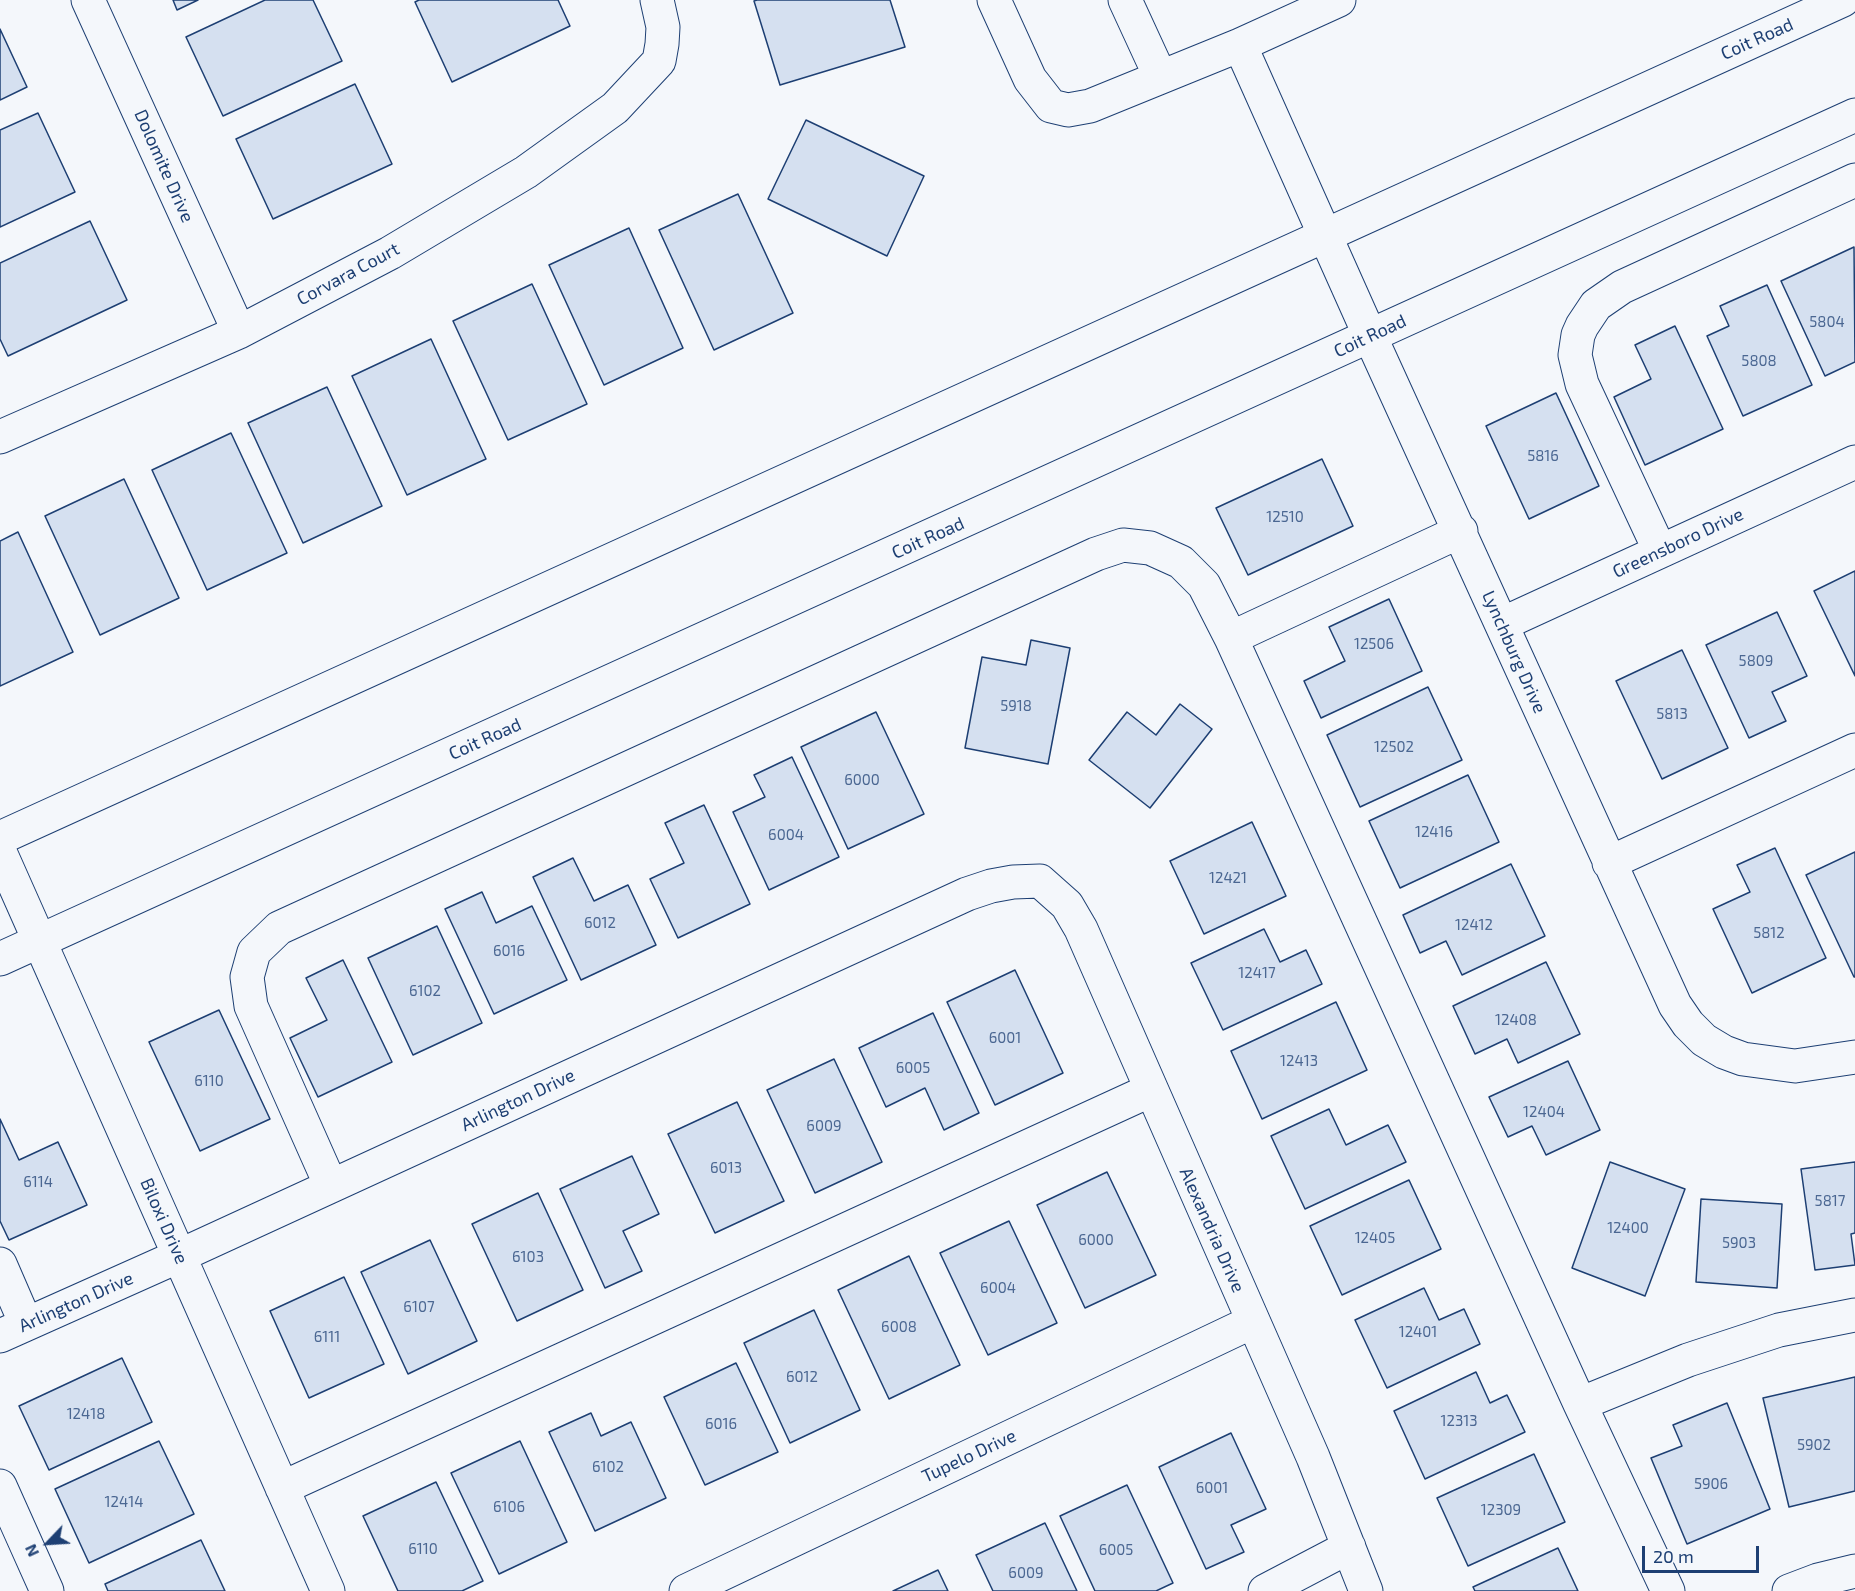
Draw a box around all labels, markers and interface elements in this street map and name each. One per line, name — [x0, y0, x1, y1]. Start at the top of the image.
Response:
street label: Coit Road — [1717, 13, 1797, 65]
street label: Dolomite Drive — [129, 106, 199, 226]
street label: Corvara Court — [293, 238, 403, 310]
street label: Coit Road — [1330, 310, 1410, 362]
house number: 5804 — [1809, 313, 1845, 331]
house number: 5808 — [1741, 352, 1777, 370]
house number: 5816 — [1527, 447, 1559, 465]
street label: Greensboro Drive — [1609, 503, 1747, 583]
house number: 12510 — [1266, 508, 1304, 526]
street label: Coit Road — [888, 512, 968, 564]
street label: Lynchburg Drive — [1477, 587, 1551, 717]
house number: 12506 — [1354, 635, 1394, 653]
house number: 5809 — [1739, 652, 1773, 670]
house number: 5918 — [1000, 697, 1032, 715]
house number: 5813 — [1656, 705, 1688, 723]
street label: Coit Road — [445, 713, 525, 765]
house number: 12502 — [1374, 738, 1414, 756]
house number: 6000 — [844, 771, 880, 789]
house number: 12416 — [1415, 823, 1453, 841]
house number: 6004 — [768, 826, 804, 844]
house number: 12421 — [1209, 869, 1247, 887]
house number: 6012 — [584, 914, 616, 932]
house number: 12412 — [1455, 916, 1493, 934]
house number: 5812 — [1753, 924, 1785, 942]
house number: 6016 — [493, 942, 525, 960]
house number: 12417 — [1238, 964, 1276, 982]
house number: 6102 — [409, 982, 441, 1000]
house number: 12408 — [1495, 1011, 1537, 1029]
house number: 6001 — [989, 1029, 1021, 1047]
house number: 12413 — [1280, 1052, 1318, 1070]
house number: 6005 — [896, 1059, 930, 1077]
street label: Arlington Drive — [458, 1064, 578, 1136]
house number: 6110 — [194, 1072, 224, 1090]
house number: 12404 — [1523, 1103, 1565, 1121]
house number: 6009 — [806, 1117, 842, 1135]
house number: 6013 — [710, 1159, 742, 1177]
street label: Alexandria Drive — [1175, 1164, 1249, 1296]
house number: 6114 — [23, 1173, 53, 1191]
street label: Biloxi Drive — [135, 1175, 193, 1267]
house number: 5817 — [1815, 1192, 1845, 1210]
house number: 12400 — [1607, 1219, 1649, 1237]
house number: 12405 — [1355, 1229, 1395, 1247]
house number: 6000 — [1078, 1231, 1114, 1249]
house number: 5903 — [1722, 1234, 1756, 1252]
house number: 6103 — [512, 1248, 544, 1266]
street label: Arlington Drive — [15, 1267, 137, 1337]
house number: 6004 — [980, 1279, 1016, 1297]
house number: 6107 — [403, 1298, 435, 1316]
house number: 6008 — [881, 1318, 917, 1336]
house number: 12401 — [1399, 1323, 1437, 1341]
house number: 6111 — [314, 1328, 340, 1346]
house number: 6012 — [786, 1368, 818, 1386]
house number: 12418 — [67, 1405, 105, 1423]
house number: 12313 — [1440, 1412, 1478, 1430]
house number: 6016 — [705, 1415, 737, 1433]
street label: Tupelo Drive — [918, 1425, 1020, 1487]
house number: 5902 — [1797, 1436, 1831, 1454]
house number: 6102 — [592, 1458, 624, 1476]
house number: 5906 — [1694, 1475, 1728, 1493]
house number: 6001 — [1196, 1479, 1228, 1497]
house number: 12414 — [105, 1493, 143, 1511]
house number: 6106 — [493, 1498, 525, 1516]
house number: 12309 — [1481, 1501, 1521, 1519]
north arrow — [18, 1513, 78, 1573]
scale bar — [1645, 1534, 1762, 1572]
house number: 6110 — [408, 1540, 438, 1558]
house number: 6005 — [1099, 1541, 1133, 1559]
text: N — [20, 1542, 42, 1560]
text: 20 m — [1653, 1545, 1694, 1567]
house number: 6009 — [1008, 1564, 1044, 1582]

